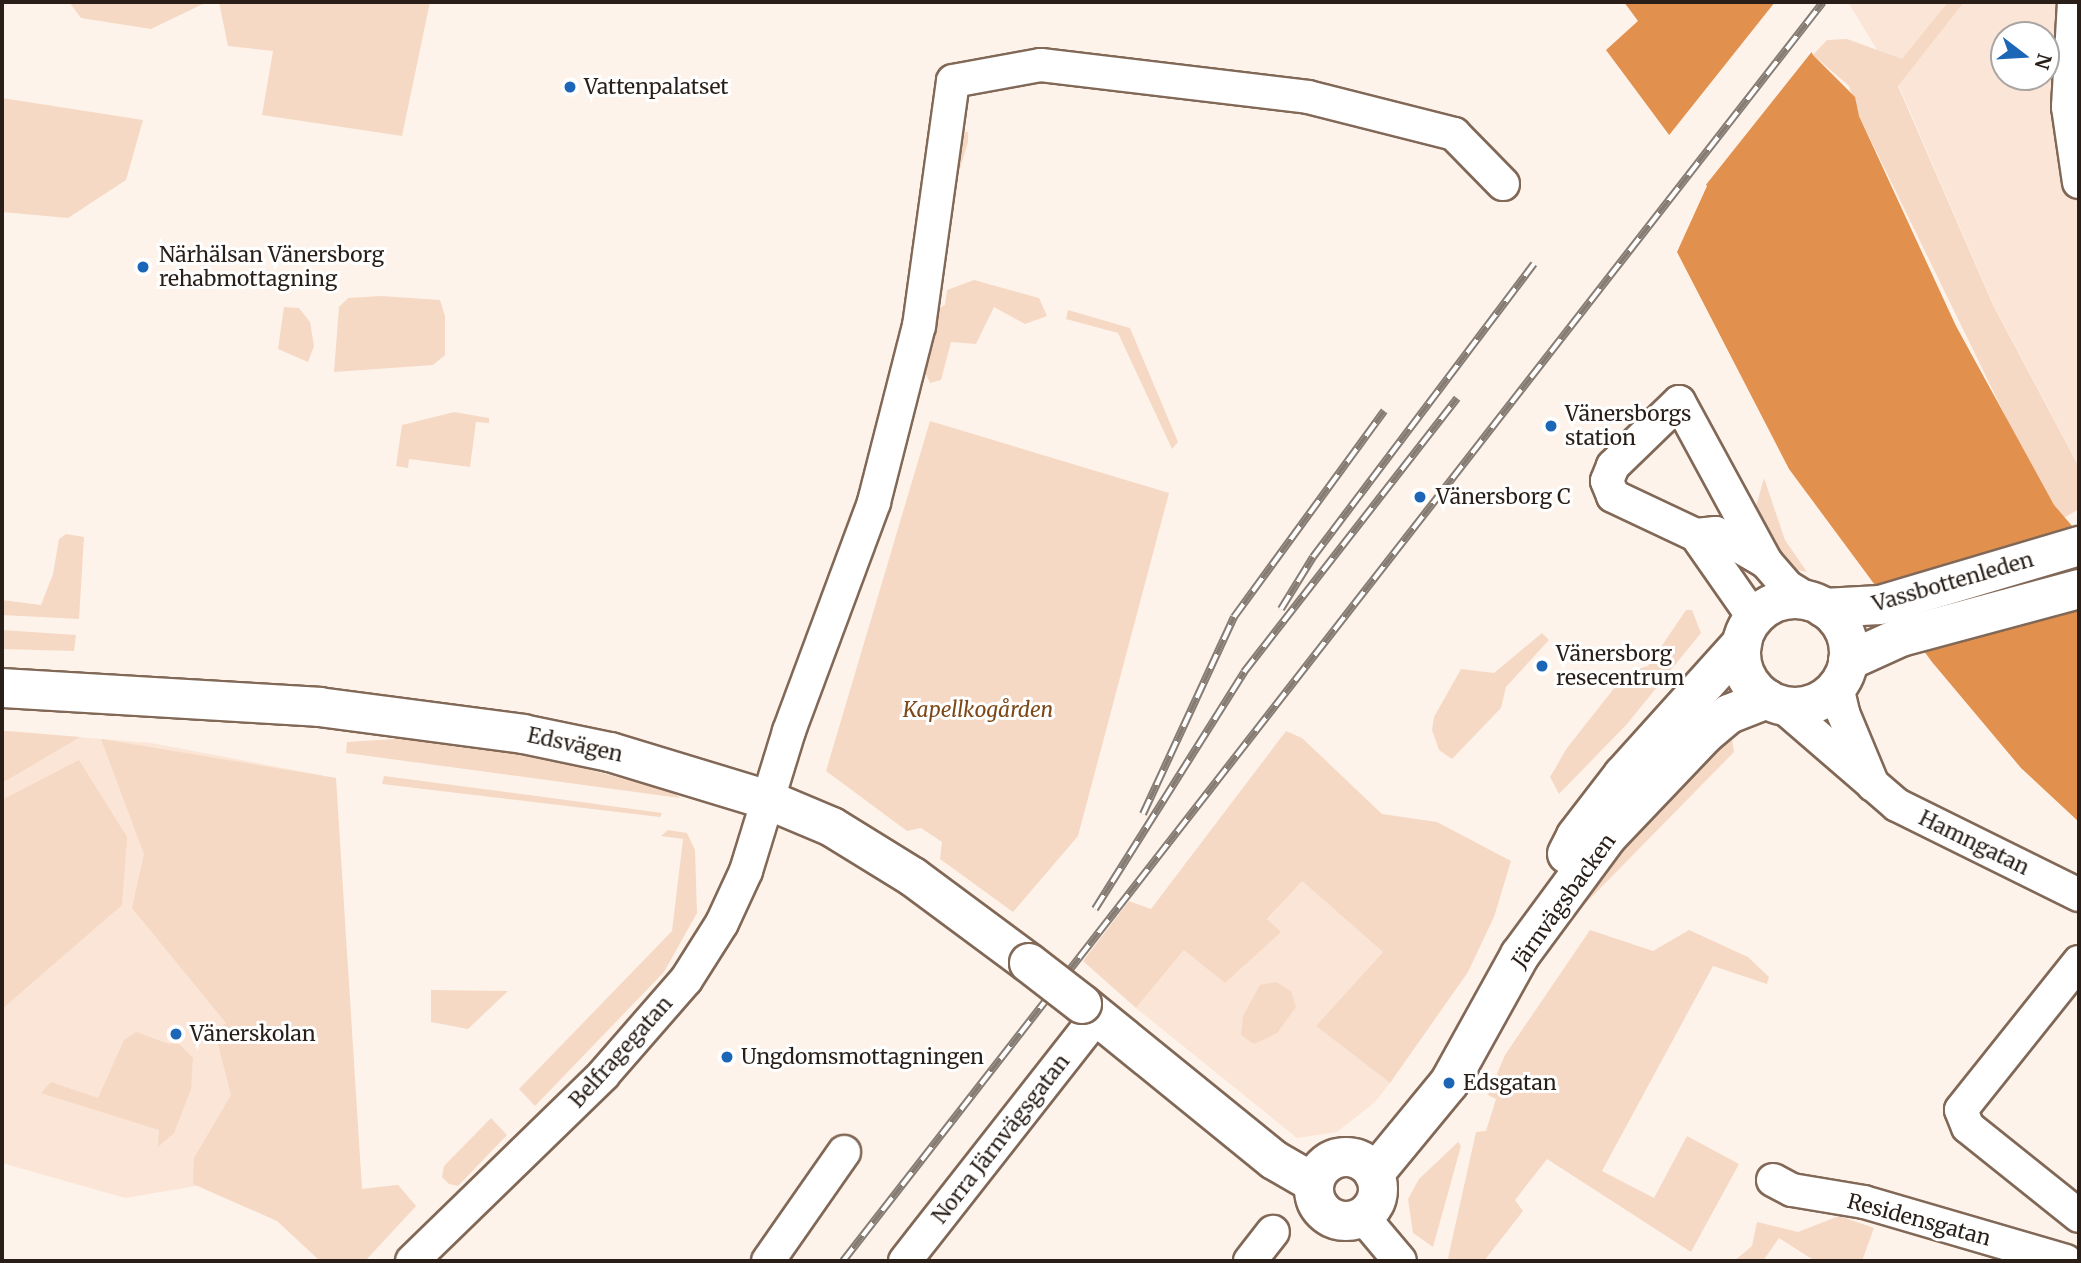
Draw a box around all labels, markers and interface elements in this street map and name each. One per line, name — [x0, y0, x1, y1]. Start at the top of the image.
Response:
north arrow — [1990, 21, 2060, 91]
text: N — [2030, 51, 2057, 72]
place label: Vattenpalatset — [584, 74, 729, 100]
marker: Vattenpalatset — [562, 79, 578, 95]
place label: Närhälsan Vänersborg rehabmottagning — [159, 242, 384, 292]
marker: Närhälsan Vänersborg rehabmottagning — [133, 257, 153, 277]
place label: Vänersborgs station — [1565, 401, 1691, 451]
marker: Vänersborgs station — [1543, 418, 1559, 434]
place label: Vänersborg C — [1436, 484, 1571, 510]
marker: Vänersborg C — [1410, 487, 1430, 507]
street label: Vassbottenleden — [1870, 547, 2036, 617]
place label: Vänersborg resecentrum — [1556, 641, 1684, 691]
marker: Vänersborg resecentrum — [1534, 658, 1550, 674]
park label: Kapellkogården — [903, 697, 1053, 723]
street label: Edsvägen — [525, 723, 625, 767]
street label: Hamngatan — [1915, 805, 2033, 881]
street label: Järnvägsbacken — [1507, 829, 1621, 973]
street label: Belfragegatan — [564, 991, 678, 1113]
place label: Vänerskolan — [190, 1021, 316, 1047]
marker: Vänerskolan — [168, 1026, 184, 1042]
place label: Ungdomsmottagningen — [741, 1044, 984, 1070]
marker: Ungdomsmottagningen — [719, 1049, 735, 1065]
street label: Norra Järnvägsgatan — [927, 1049, 1075, 1229]
place label: Edsgatan — [1463, 1070, 1557, 1096]
marker: Edsgatan — [1441, 1075, 1457, 1091]
street label: Residensgatan — [1845, 1189, 1993, 1251]

